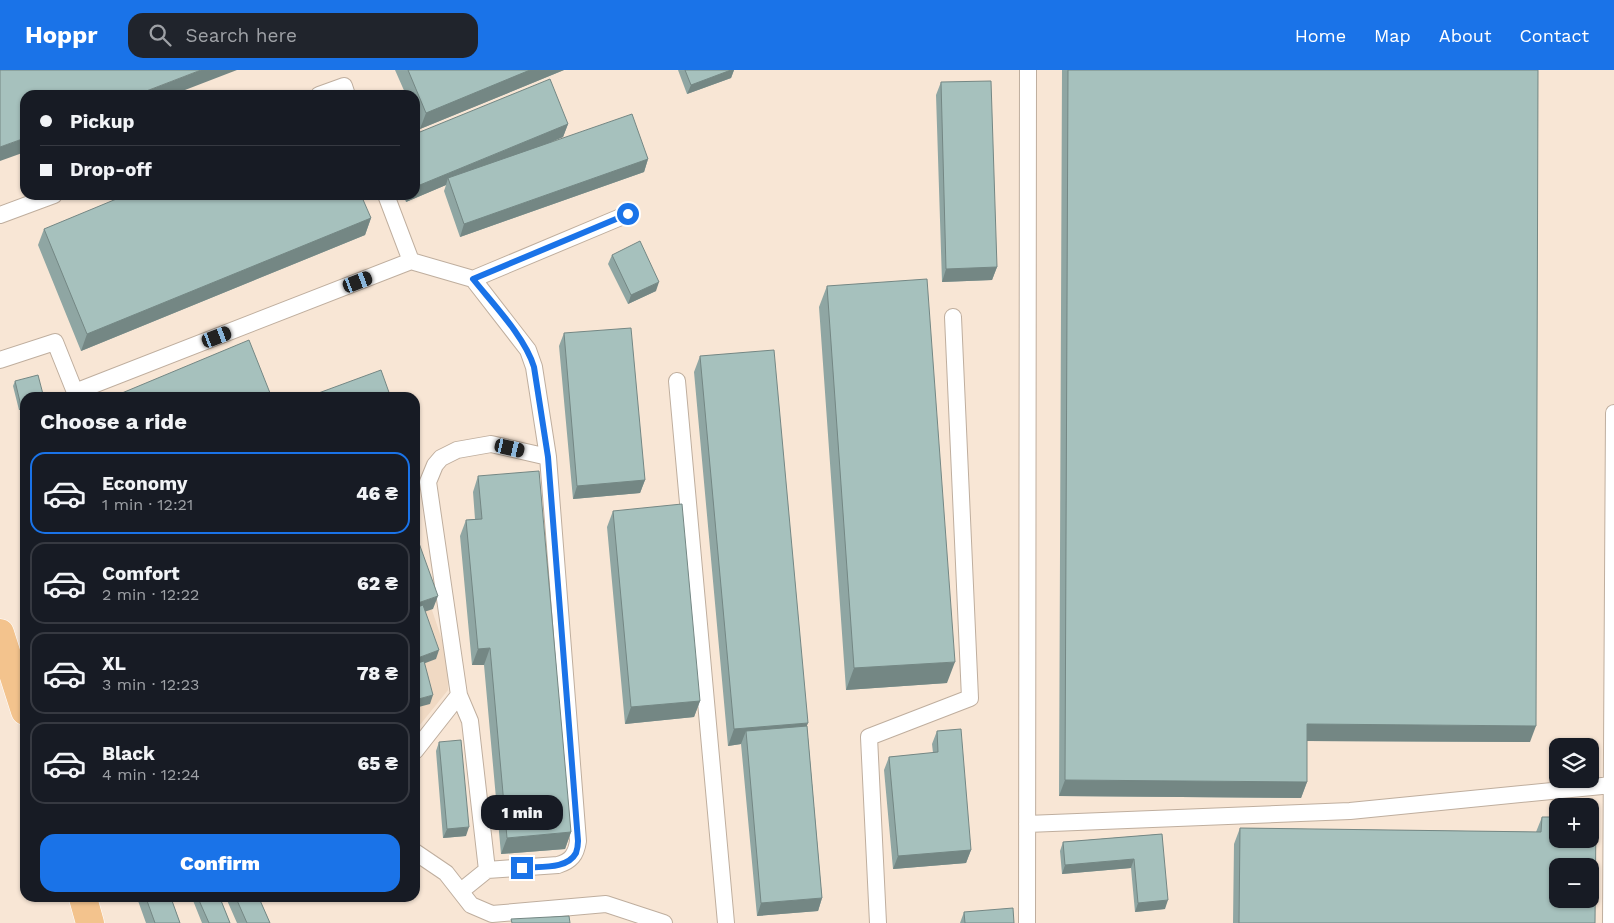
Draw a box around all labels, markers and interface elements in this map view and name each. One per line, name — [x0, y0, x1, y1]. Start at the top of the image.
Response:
search box — [128, 13, 478, 58]
text: Hoppr — [25, 21, 98, 49]
icon: search — [146, 21, 174, 49]
text: Search here — [186, 24, 297, 47]
text: Home — [1295, 25, 1346, 46]
text: Map — [1374, 25, 1411, 46]
text: About — [1439, 25, 1491, 46]
text: Contact — [1519, 25, 1589, 46]
text: Pickup — [70, 110, 134, 133]
text: Drop-off — [70, 158, 152, 181]
route start — [617, 203, 639, 225]
car — [341, 270, 374, 294]
car — [200, 325, 233, 349]
text: Choose a ride — [40, 409, 187, 434]
car — [493, 437, 526, 459]
icon: car — [42, 471, 87, 516]
text: Economy — [102, 472, 187, 495]
text: 46 ₴ — [356, 482, 398, 505]
text: 1 min · 12:21 — [102, 495, 193, 514]
icon: car — [42, 561, 87, 606]
text: Comfort — [102, 562, 180, 585]
text: 62 ₴ — [357, 572, 398, 595]
text: 2 min · 12:22 — [102, 585, 199, 604]
icon: car — [42, 651, 87, 696]
text: XL — [102, 652, 126, 675]
text: 78 ₴ — [357, 662, 398, 685]
text: 3 min · 12:23 — [102, 675, 199, 694]
map controls — [1549, 738, 1599, 908]
button: layers — [1549, 738, 1599, 788]
icon: car — [42, 741, 87, 786]
text: Black — [102, 742, 155, 765]
text: 65 ₴ — [357, 752, 398, 775]
text: 4 min · 12:24 — [102, 765, 200, 784]
callout: 1 min — [481, 796, 563, 830]
button: + — [1549, 798, 1599, 848]
text: 1 min — [501, 803, 543, 822]
button: Confirm — [40, 834, 400, 892]
route end — [511, 857, 533, 879]
button: − — [1549, 858, 1599, 908]

